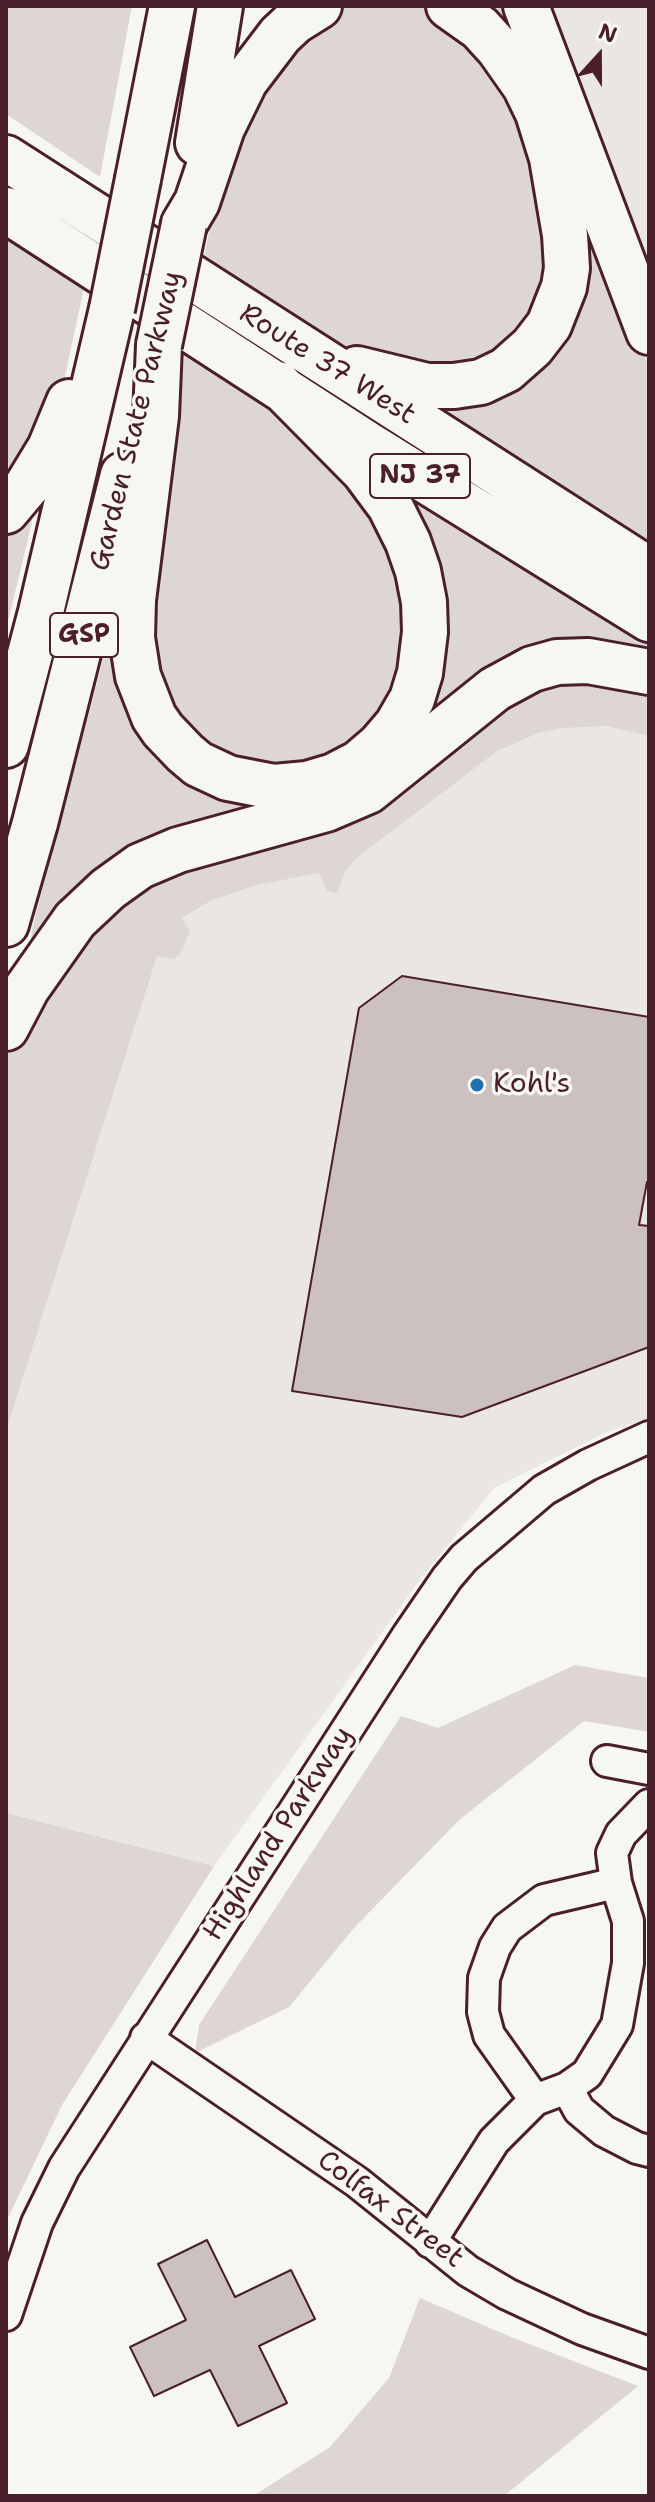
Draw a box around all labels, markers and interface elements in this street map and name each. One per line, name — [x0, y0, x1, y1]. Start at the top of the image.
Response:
north arrow — [559, 16, 639, 96]
text: N — [594, 16, 621, 50]
street label: Garden State Parkway — [84, 268, 190, 574]
street label: Route 37 West — [233, 297, 421, 433]
road number: NJ 37 — [370, 454, 470, 498]
road number: GSP — [50, 613, 118, 657]
place label: Kohl's — [493, 1068, 570, 1102]
marker: Kohl's — [468, 1076, 486, 1094]
street label: Highland Parkway — [197, 1720, 361, 1948]
street label: Colfax Street — [310, 2144, 470, 2276]

